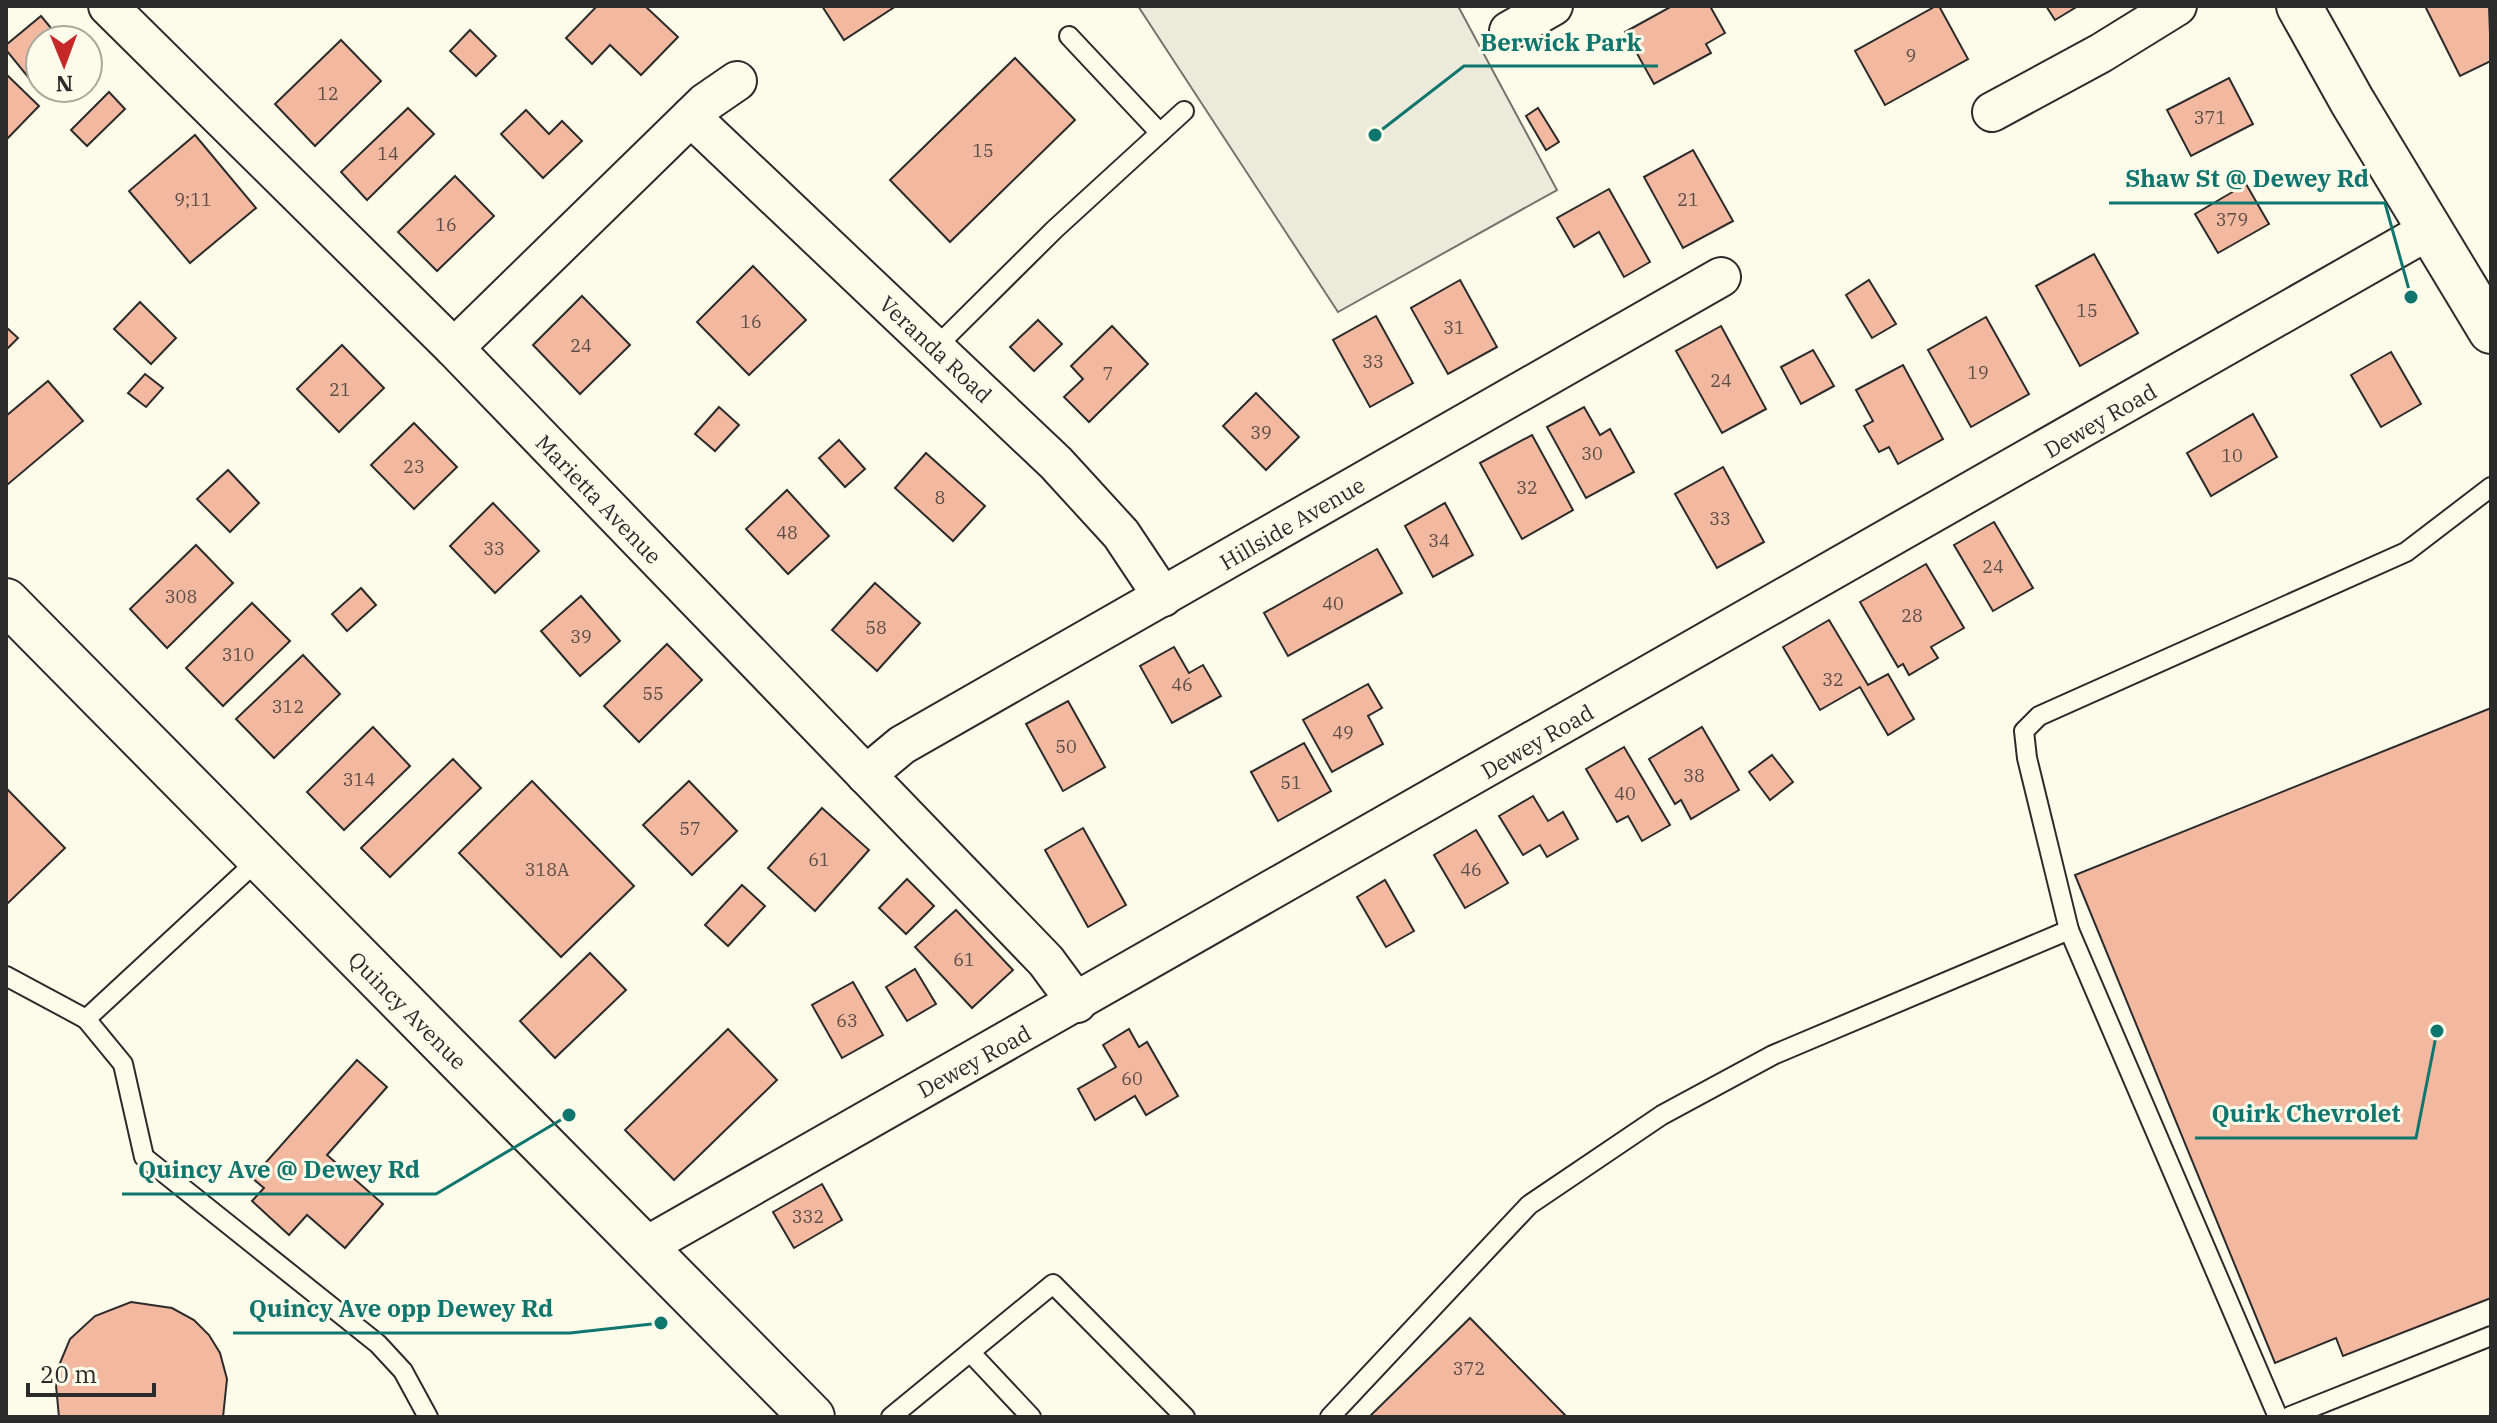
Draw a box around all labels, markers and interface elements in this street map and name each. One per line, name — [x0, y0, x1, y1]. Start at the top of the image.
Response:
callout: Berwick Park — [1464, 18, 1658, 66]
north arrow — [24, 24, 104, 104]
text: Berwick Park — [1480, 26, 1642, 58]
house number: 9 — [1906, 44, 1916, 67]
text: N — [55, 70, 73, 99]
house number: 12 — [317, 82, 339, 105]
house number: 371 — [2194, 106, 2226, 129]
house number: 15 — [972, 139, 994, 162]
house number: 14 — [377, 142, 399, 165]
callout: Shaw St @ Dewey Rd — [2109, 155, 2385, 203]
text: Shaw St @ Dewey Rd — [2125, 162, 2369, 194]
house number: 9;11 — [174, 188, 212, 211]
house number: 21 — [1677, 188, 1699, 211]
house number: 379 — [2216, 208, 2248, 231]
house number: 16 — [435, 213, 457, 236]
street label: Veranda Road — [873, 289, 999, 409]
house number: 15 — [2076, 299, 2098, 322]
house number: 16 — [740, 310, 762, 333]
house number: 31 — [1443, 316, 1465, 339]
house number: 24 — [570, 334, 592, 357]
house number: 33 — [1362, 350, 1384, 373]
house number: 19 — [1967, 361, 1989, 384]
house number: 7 — [1103, 362, 1113, 385]
house number: 24 — [1710, 369, 1732, 392]
street label: Dewey Road — [2039, 376, 2161, 464]
house number: 21 — [329, 378, 351, 401]
house number: 39 — [1250, 421, 1272, 444]
street label: Marietta Avenue — [530, 428, 668, 570]
house number: 30 — [1581, 442, 1603, 465]
house number: 10 — [2221, 444, 2243, 467]
house number: 23 — [403, 455, 425, 478]
street label: Hillside Avenue — [1214, 470, 1370, 576]
house number: 32 — [1516, 476, 1538, 499]
house number: 8 — [935, 486, 945, 509]
house number: 33 — [1709, 507, 1731, 530]
house number: 48 — [776, 521, 798, 544]
house number: 34 — [1428, 529, 1450, 552]
house number: 33 — [483, 537, 505, 560]
house number: 24 — [1982, 555, 2004, 578]
house number: 308 — [165, 585, 197, 608]
house number: 40 — [1322, 592, 1344, 615]
house number: 28 — [1901, 604, 1923, 627]
house number: 58 — [865, 616, 887, 639]
house number: 39 — [570, 625, 592, 648]
house number: 310 — [222, 643, 254, 666]
house number: 32 — [1822, 668, 1844, 691]
house number: 46 — [1171, 673, 1193, 696]
house number: 55 — [642, 682, 664, 705]
house number: 312 — [272, 695, 304, 718]
street label: Dewey Road — [1476, 697, 1598, 785]
house number: 49 — [1332, 721, 1354, 744]
house number: 50 — [1055, 735, 1077, 758]
house number: 38 — [1683, 764, 1705, 787]
house number: 314 — [343, 768, 375, 791]
house number: 51 — [1280, 771, 1302, 794]
house number: 40 — [1614, 782, 1636, 805]
house number: 57 — [679, 817, 701, 840]
house number: 61 — [808, 848, 830, 871]
house number: 318A — [525, 858, 570, 881]
house number: 46 — [1460, 858, 1482, 881]
street label: Quincy Avenue — [343, 945, 473, 1075]
house number: 61 — [953, 948, 975, 971]
house number: 63 — [836, 1009, 858, 1032]
street label: Dewey Road — [912, 1018, 1036, 1104]
house number: 60 — [1121, 1067, 1143, 1090]
callout: Quirk Chevrolet — [2195, 1090, 2416, 1138]
text: Quirk Chevrolet — [2212, 1097, 2400, 1129]
callout: Quincy Ave @ Dewey Rd — [122, 1146, 436, 1194]
text: Quincy Ave @ Dewey Rd — [138, 1153, 420, 1185]
house number: 332 — [792, 1205, 824, 1228]
callout: Quincy Ave opp Dewey Rd — [233, 1285, 570, 1333]
text: Quincy Ave opp Dewey Rd — [249, 1292, 553, 1324]
scale bar — [28, 1347, 154, 1397]
house number: 372 — [1453, 1357, 1485, 1380]
text: 20 m — [40, 1358, 97, 1390]

